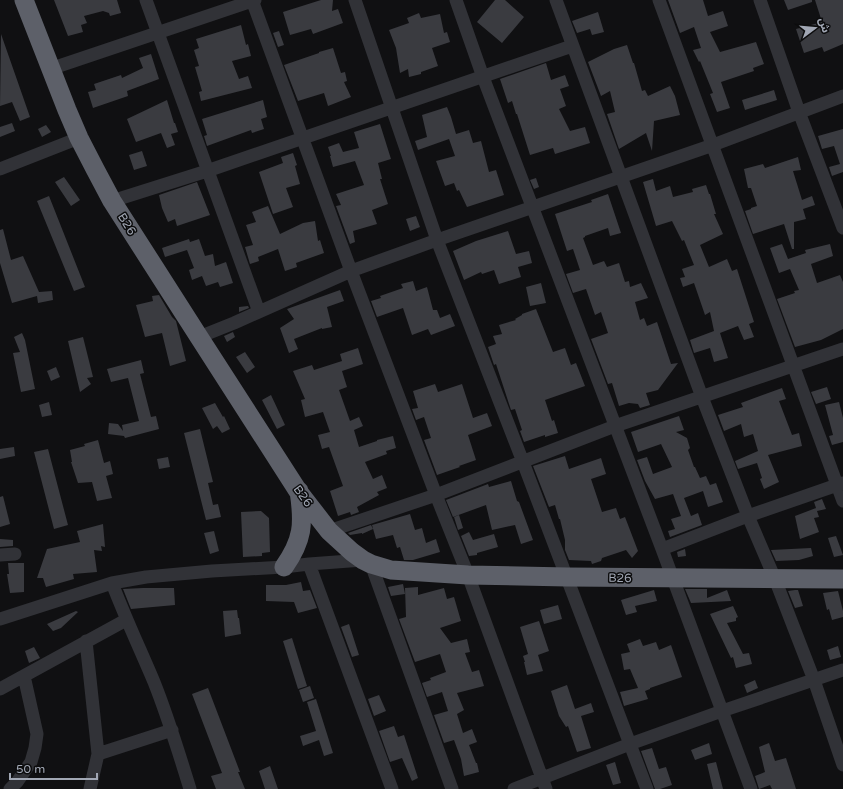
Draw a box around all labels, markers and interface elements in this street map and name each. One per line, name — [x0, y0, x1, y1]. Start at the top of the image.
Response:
north arrow — [795, 8, 835, 48]
text: ش — [816, 16, 832, 34]
street label: B26 — [115, 210, 139, 238]
street label: B26 — [290, 482, 316, 510]
street label: B26 — [608, 571, 632, 585]
scale bar — [10, 755, 97, 781]
text: 50 m — [16, 762, 45, 776]

